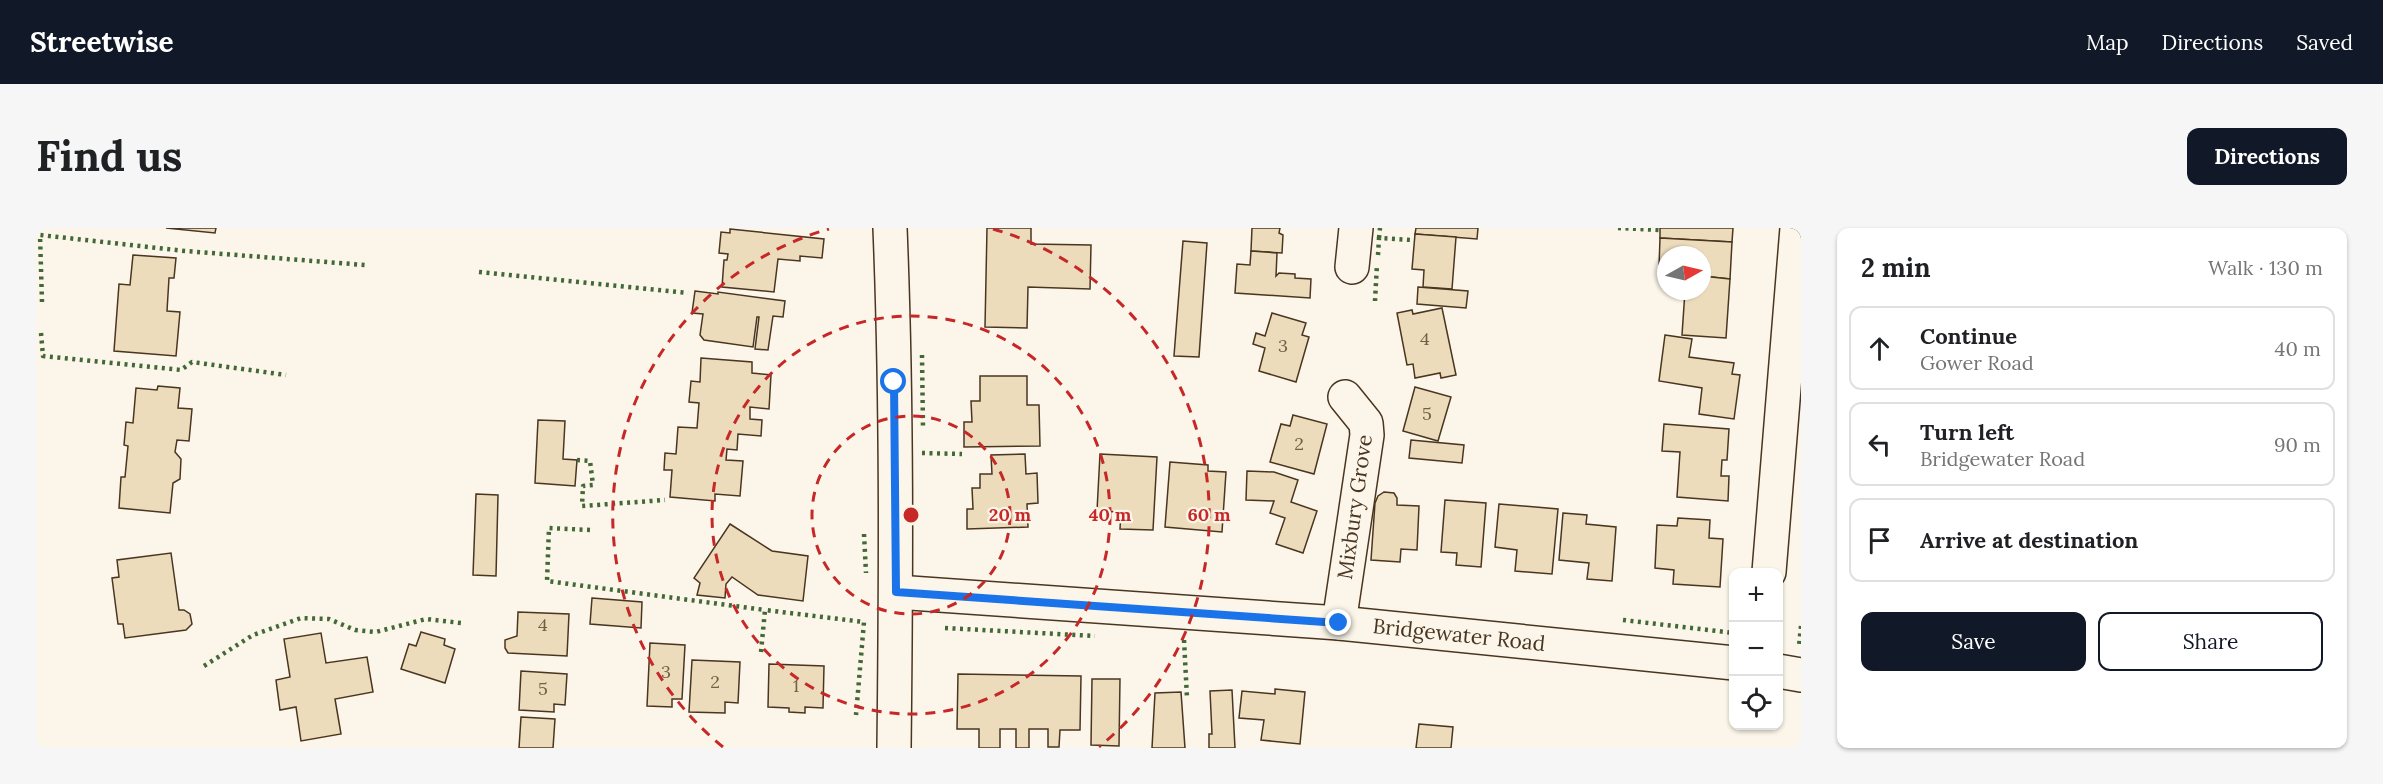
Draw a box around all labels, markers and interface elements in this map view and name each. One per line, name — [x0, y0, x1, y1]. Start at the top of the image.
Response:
text: Streetwise — [30, 24, 174, 60]
text: Map — [2086, 29, 2129, 56]
text: Directions — [2162, 29, 2263, 56]
text: Saved — [2296, 29, 2353, 56]
button: Directions — [2187, 128, 2347, 185]
text: Find us — [36, 129, 182, 183]
north arrow — [1657, 246, 1711, 300]
text: 2 min — [1861, 251, 1931, 284]
text: Walk · 130 m — [2208, 255, 2323, 280]
text: Continue — [1920, 322, 2017, 350]
house number: 4 — [1420, 327, 1430, 350]
icon: ahead — [1863, 332, 1896, 365]
house number: 3 — [1278, 334, 1288, 357]
text: 40 m — [2275, 336, 2321, 361]
text: Gower Road — [1920, 350, 2034, 375]
route start — [880, 368, 906, 394]
house number: 5 — [1422, 402, 1432, 425]
text: Turn left — [1920, 418, 2014, 446]
icon: left — [1863, 428, 1896, 461]
house number: 2 — [1294, 432, 1304, 455]
text: 90 m — [2274, 432, 2321, 457]
street label: Mixbury Grove — [1331, 433, 1378, 581]
text: Bridgewater Road — [1920, 446, 2085, 471]
text: 20 m — [989, 503, 1032, 526]
text: 40 m — [1089, 503, 1132, 526]
text: 60 m — [1187, 503, 1231, 526]
centre of rings — [901, 505, 921, 525]
icon: arrive — [1863, 524, 1896, 557]
text: Arrive at destination — [1920, 526, 2138, 554]
map controls — [1729, 568, 1783, 730]
button: + — [1729, 568, 1783, 622]
route end — [1325, 609, 1351, 635]
street label: Bridgewater Road — [1371, 612, 1547, 657]
button: Save — [1861, 612, 2086, 671]
button: Share — [2098, 612, 2323, 671]
house number: 4 — [538, 613, 548, 636]
button: − — [1729, 622, 1783, 676]
house number: 3 — [661, 660, 671, 683]
house number: 2 — [710, 670, 720, 693]
house number: 1 — [793, 674, 799, 697]
button: locate — [1729, 676, 1783, 730]
house number: 5 — [538, 677, 548, 700]

